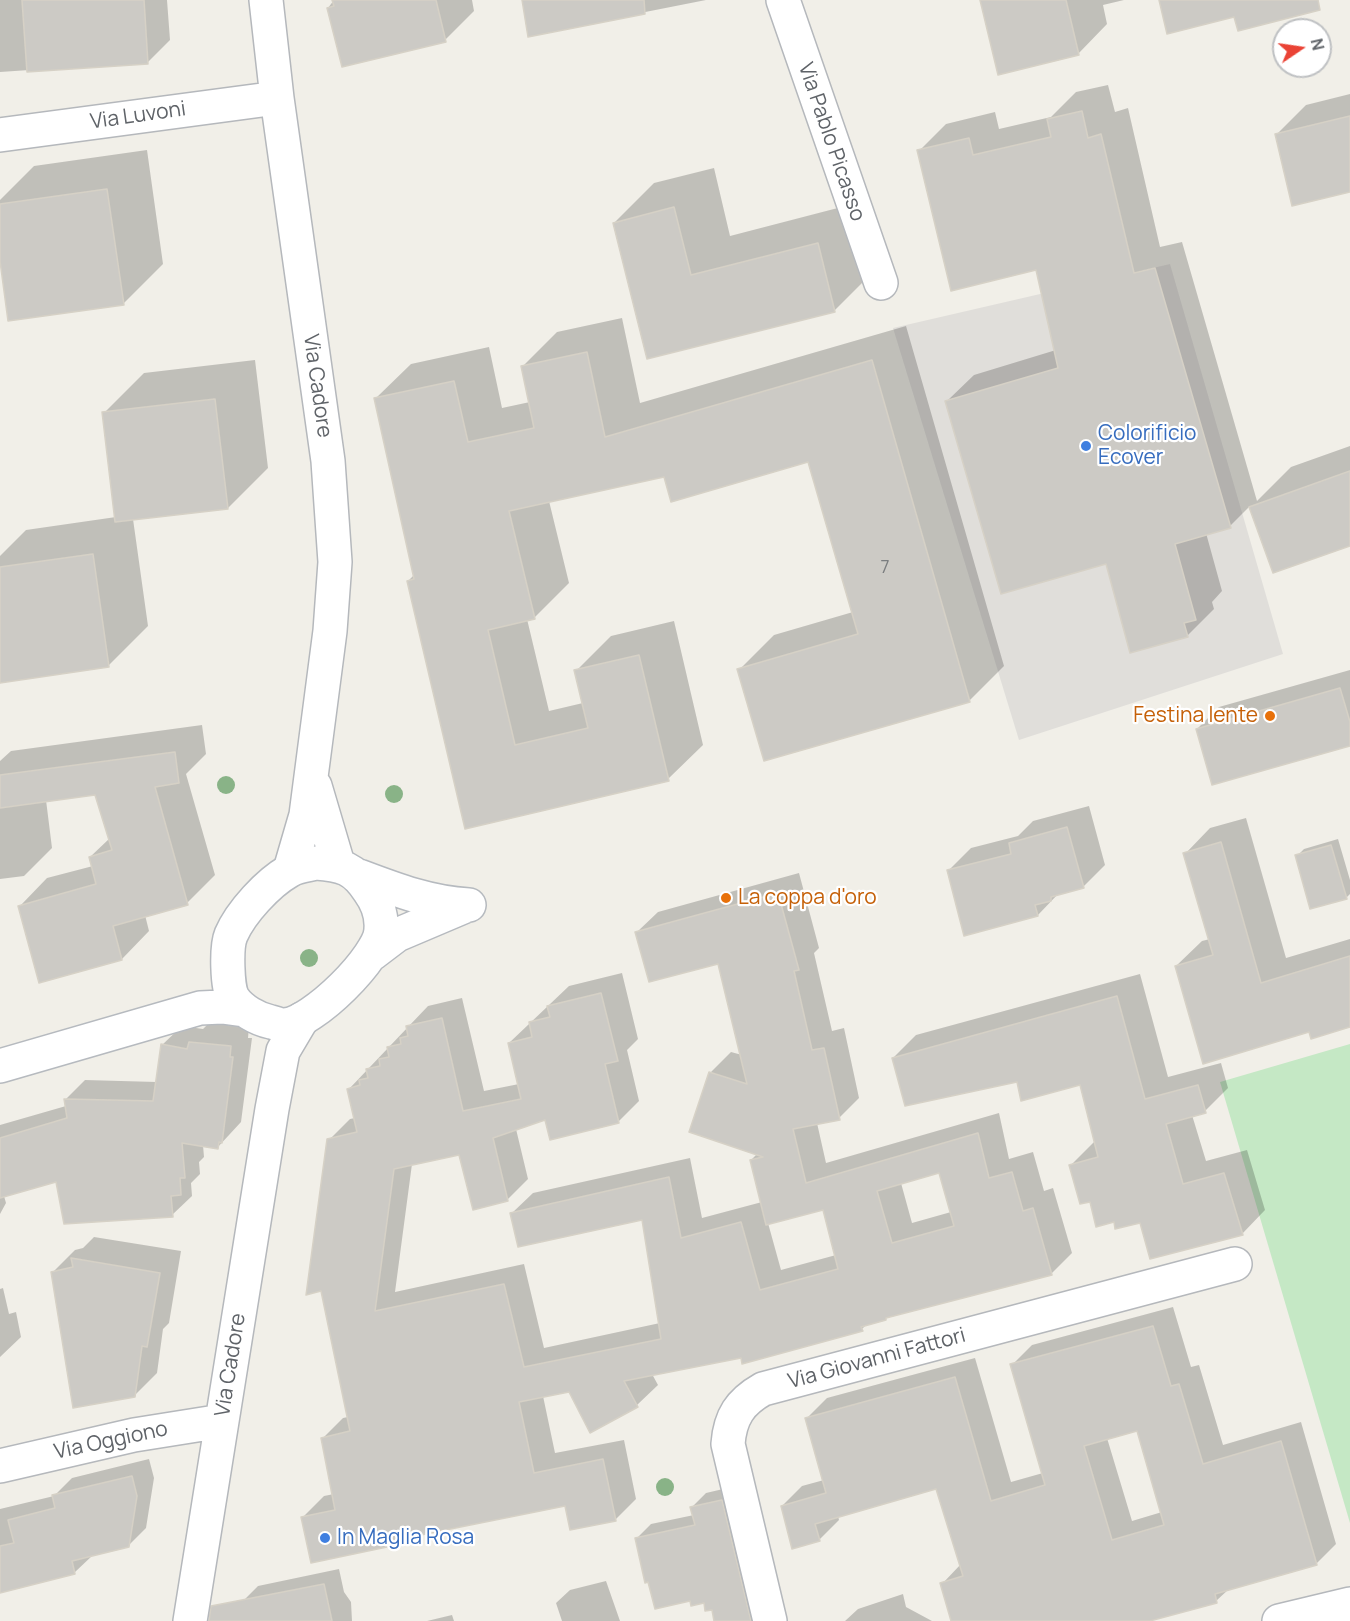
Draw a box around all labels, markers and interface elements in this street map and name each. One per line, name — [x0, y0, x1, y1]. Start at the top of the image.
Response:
north arrow — [1272, 18, 1332, 78]
text: N — [1306, 36, 1330, 52]
street label: Via Pablo Picasso — [792, 59, 870, 225]
street label: Via Luvoni — [89, 97, 187, 135]
street label: Via Cadore — [297, 333, 337, 439]
place label: Colorificio Ecover — [1098, 421, 1197, 471]
marker: Colorificio Ecover — [1079, 439, 1093, 453]
house number: 7 — [880, 557, 890, 579]
place label: Festina lente — [1133, 703, 1258, 729]
marker: Festina lente — [1263, 709, 1277, 723]
place label: La coppa d'oro — [738, 885, 877, 911]
marker: La coppa d'oro — [719, 891, 733, 905]
street label: Via Cadore — [210, 1312, 252, 1418]
street label: Via Giovanni Fattori — [785, 1323, 969, 1395]
street label: Via Oggiono — [52, 1417, 170, 1465]
place label: In Maglia Rosa — [337, 1525, 474, 1551]
marker: In Maglia Rosa — [318, 1531, 332, 1545]

